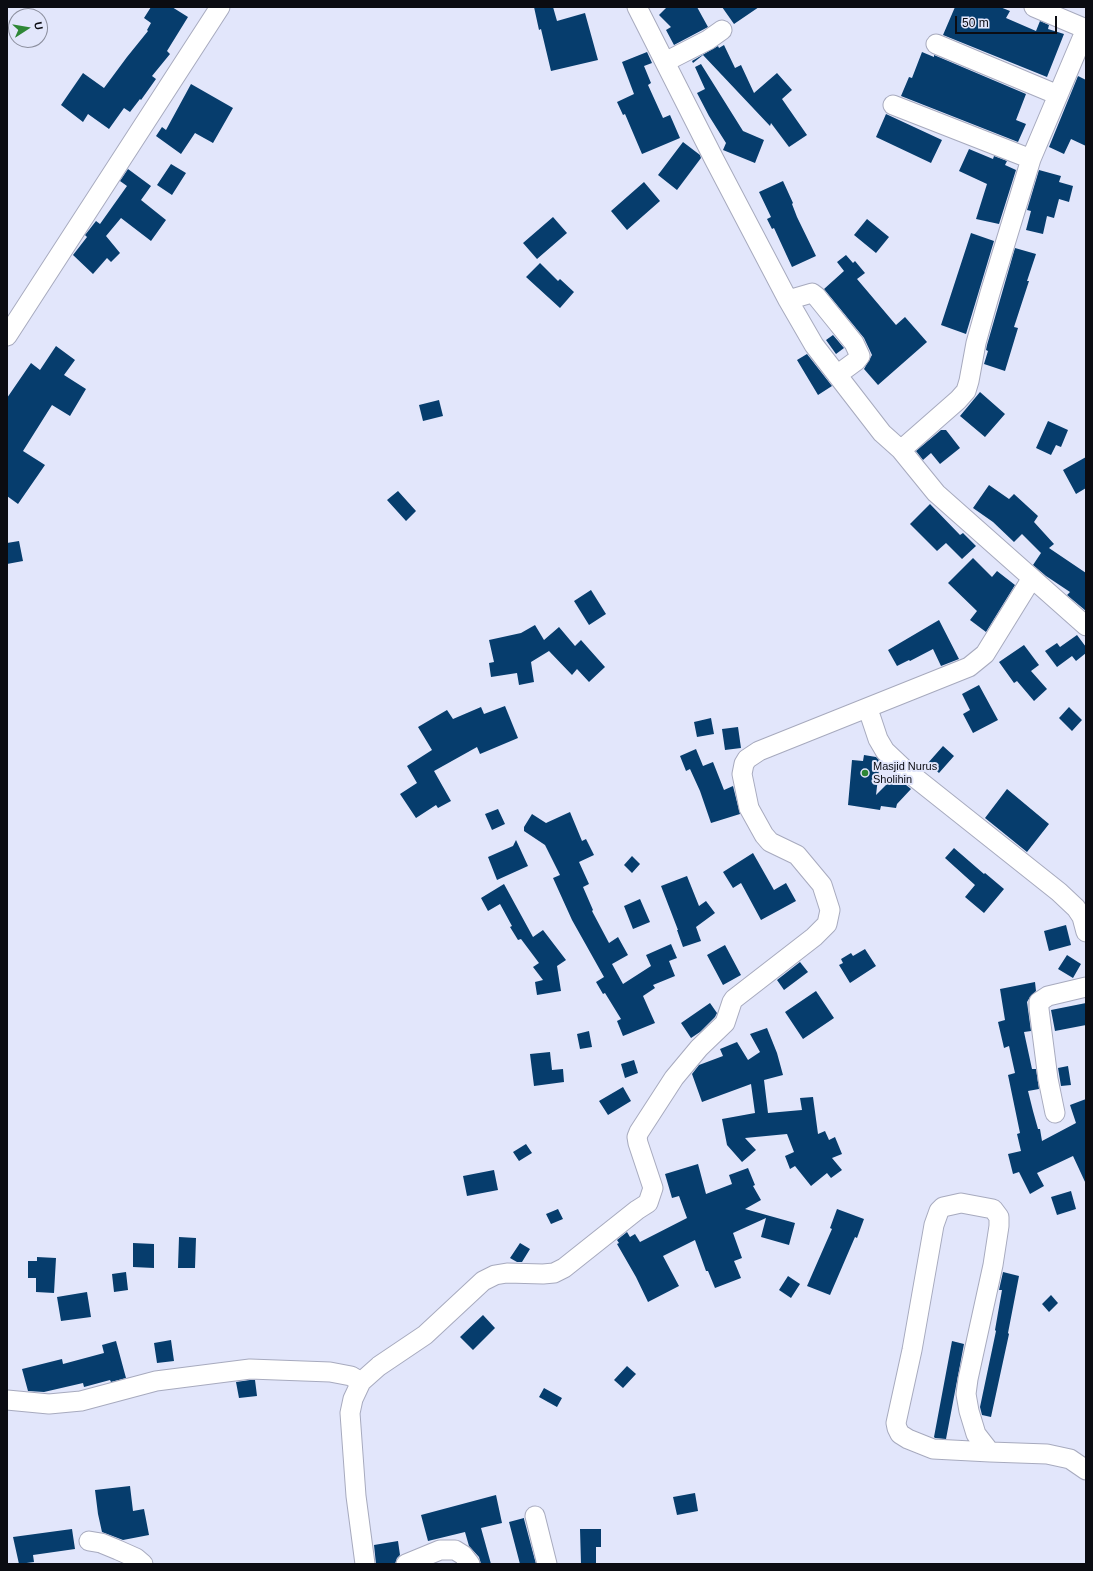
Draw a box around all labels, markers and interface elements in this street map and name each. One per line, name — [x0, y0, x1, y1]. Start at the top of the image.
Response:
north arrow — [8, 8, 48, 48]
scale bar — [957, 8, 1059, 34]
text: 50 m — [962, 16, 989, 30]
text: U — [32, 21, 45, 31]
place label: Masjid Nurus Sholihin — [873, 760, 937, 786]
marker: Masjid Nurus Sholihin — [860, 768, 870, 778]

